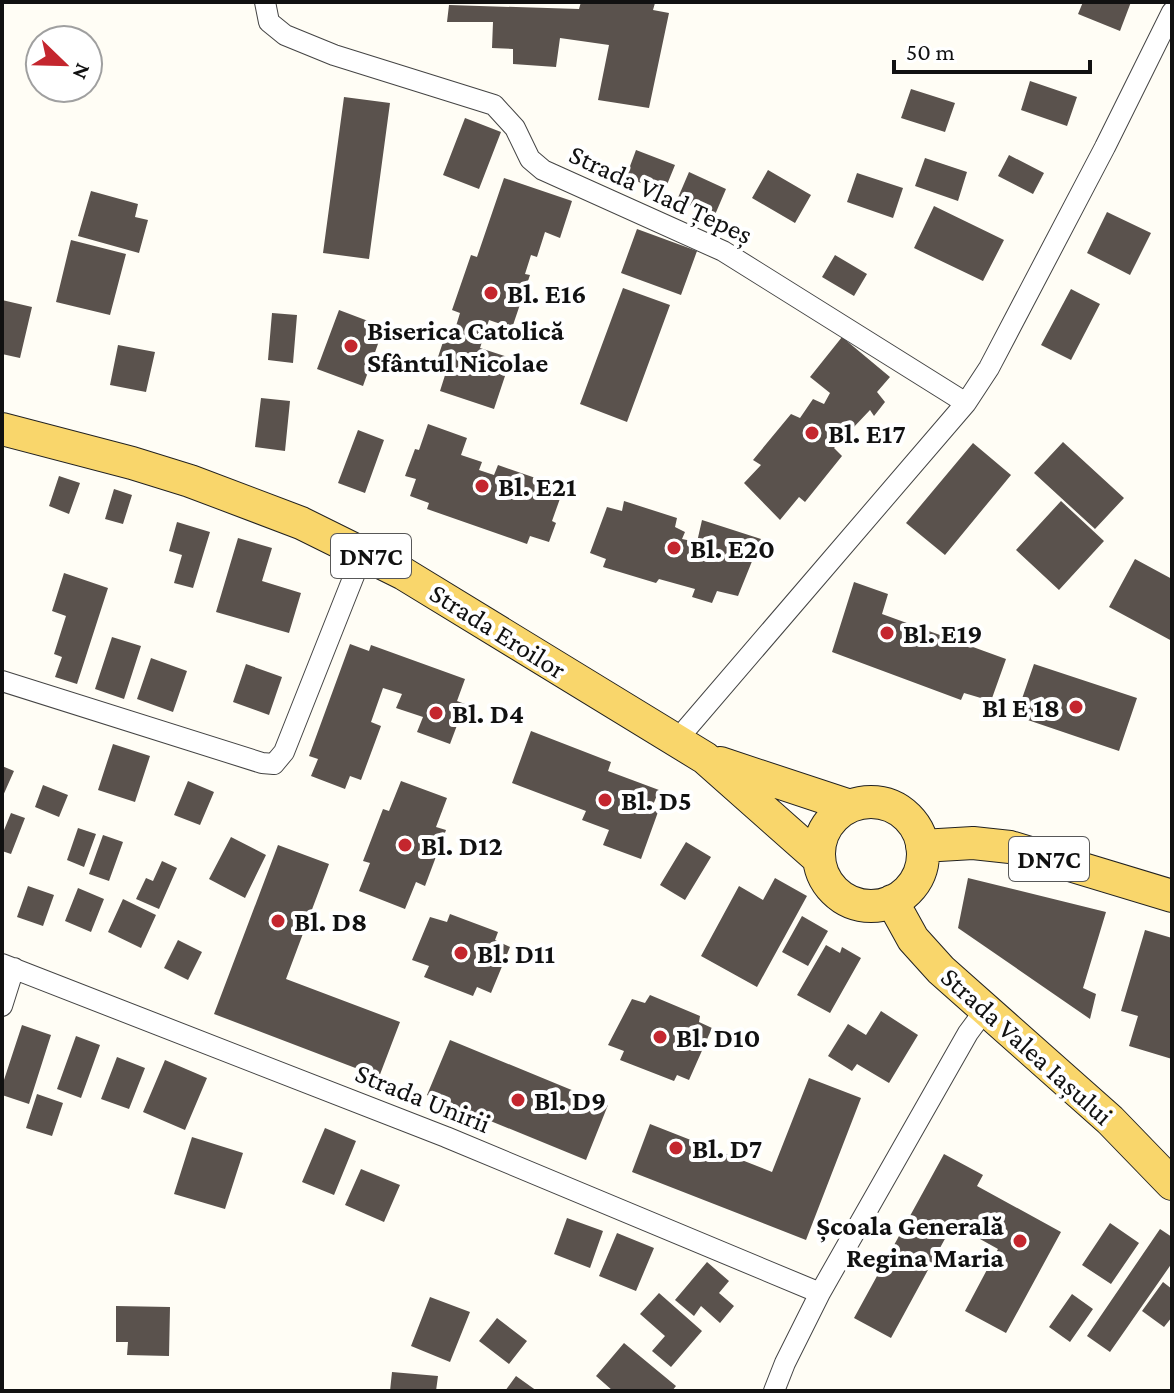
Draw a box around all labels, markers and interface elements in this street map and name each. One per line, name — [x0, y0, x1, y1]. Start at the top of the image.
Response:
north arrow — [24, 24, 104, 104]
scale bar — [894, 24, 1090, 74]
text: 50 m — [906, 38, 955, 65]
text: N — [68, 60, 96, 83]
street label: Strada Vlad Țepeș — [564, 138, 757, 252]
place label: Bl. E16 — [507, 278, 586, 309]
marker: Bl. E16 — [482, 284, 500, 302]
place label: Biserica Catolică Sfântul Nicolae — [367, 315, 565, 378]
marker: Biserica Catolică Sfântul Nicolae — [342, 337, 360, 355]
place label: Bl. E17 — [828, 418, 906, 449]
marker: Bl. E17 — [803, 424, 821, 442]
place label: Bl. E21 — [498, 471, 576, 502]
marker: Bl. E21 — [473, 477, 491, 495]
place label: Bl. E20 — [690, 533, 775, 564]
road number: DN7C — [331, 534, 411, 578]
marker: Bl. E20 — [665, 539, 683, 557]
street label: Strada Eroilor — [424, 577, 572, 685]
place label: Bl. E19 — [903, 618, 982, 649]
marker: Bl. E19 — [878, 624, 896, 642]
place label: Bl E 18 — [982, 692, 1060, 723]
place label: Bl. D4 — [452, 698, 524, 729]
marker: Bl E 18 — [1067, 698, 1085, 716]
marker: Bl. D4 — [427, 704, 445, 722]
place label: Bl. D5 — [621, 785, 692, 816]
marker: Bl. D5 — [596, 791, 614, 809]
place label: Bl. D12 — [421, 830, 503, 861]
marker: Bl. D12 — [396, 836, 414, 854]
road number: DN7C — [1009, 837, 1089, 881]
place label: Bl. D8 — [294, 906, 367, 937]
marker: Bl. D8 — [269, 912, 287, 930]
place label: Bl. D11 — [477, 938, 555, 969]
marker: Bl. D11 — [452, 944, 470, 962]
street label: Strada Valea Iașului — [934, 961, 1119, 1133]
place label: Bl. D10 — [676, 1022, 761, 1053]
marker: Bl. D10 — [651, 1028, 669, 1046]
street label: Strada Unirii — [351, 1057, 495, 1139]
place label: Bl. D9 — [534, 1085, 606, 1116]
marker: Bl. D9 — [509, 1091, 527, 1109]
place label: Bl. D7 — [692, 1133, 762, 1164]
marker: Bl. D7 — [667, 1139, 685, 1157]
place label: Școala Generală Regina Maria — [816, 1210, 1004, 1273]
marker: Școala Generală Regina Maria — [1011, 1232, 1029, 1250]

